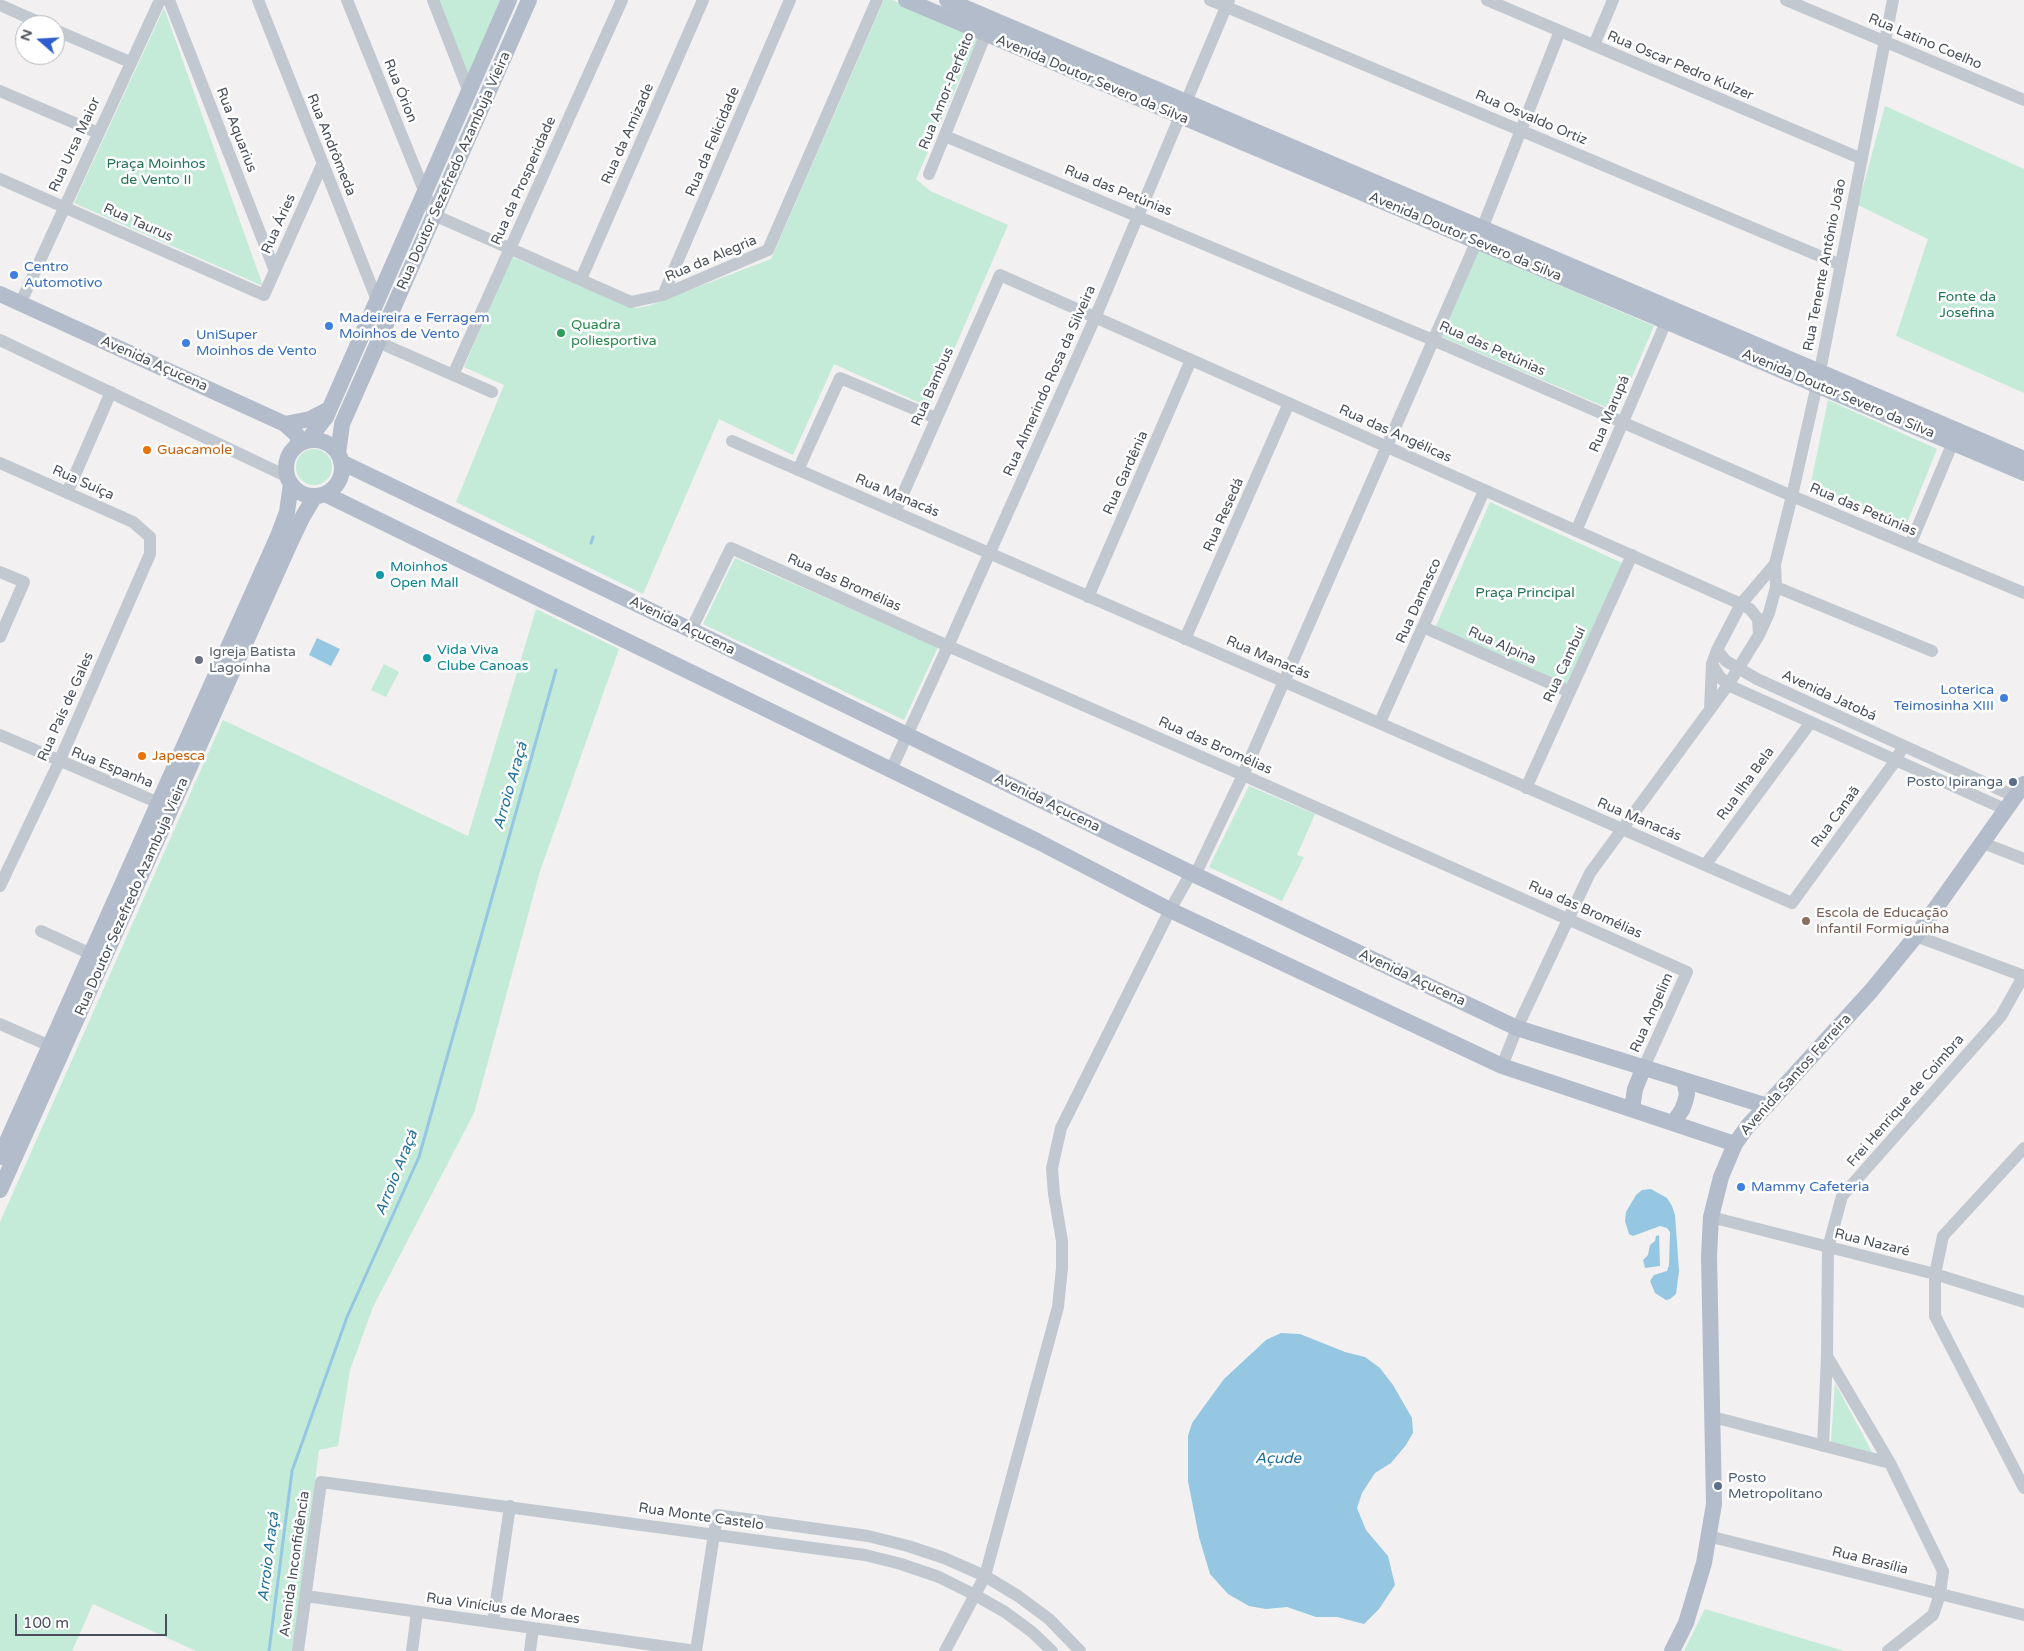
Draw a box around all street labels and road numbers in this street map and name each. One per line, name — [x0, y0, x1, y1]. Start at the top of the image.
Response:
street label: Rua Latino Coelho — [1866, 10, 1984, 74]
street label: Rua Oscar Pedro Kulzer — [1604, 28, 1756, 104]
street label: Rua Amor-Perfeito — [916, 30, 978, 152]
street label: Avenida Doutor Severo da Silva — [993, 32, 1191, 128]
street label: Rua Doutor Sezefredo Azambuja Vieira — [394, 49, 514, 293]
street label: Rua Órion — [380, 57, 420, 125]
street label: Rua da Amizade — [598, 81, 658, 187]
street label: Rua Aquarius — [212, 85, 260, 175]
street label: Rua da Felicidade — [682, 85, 744, 199]
street label: Rua Osvaldo Ortiz — [1472, 87, 1590, 149]
street label: Rua Andrômeda — [303, 91, 359, 199]
street label: Rua Ursa Maior — [46, 95, 104, 195]
street label: Rua da Prosperidade — [488, 114, 560, 248]
street label: Rua das Petúnias — [1062, 162, 1174, 220]
street label: Rua Tenente Antônio João — [1800, 177, 1850, 353]
street label: Avenida Doutor Severo da Silva — [1366, 189, 1564, 285]
street label: Rua Áries — [258, 191, 300, 257]
street label: Rua Taurus — [101, 200, 175, 246]
street label: Rua da Alegria — [663, 232, 759, 286]
street label: Rua Almerindo Rosa da Silveira — [1000, 283, 1100, 479]
street label: Rua das Petúnias — [1436, 318, 1548, 380]
street label: Avenida Açucena — [98, 333, 210, 395]
street label: Rua Bambus — [908, 345, 958, 429]
street label: Avenida Doutor Severo da Silva — [1739, 346, 1937, 442]
street label: Rua Marupá — [1586, 373, 1634, 455]
street label: Rua das Angélicas — [1336, 402, 1454, 466]
street label: Rua Gardênia — [1100, 428, 1152, 518]
street label: Rua Suíça — [50, 462, 116, 504]
street label: Rua Manacás — [852, 471, 942, 521]
street label: Rua Resedá — [1200, 475, 1248, 555]
street label: Rua das Petúnias — [1807, 480, 1919, 540]
street label: Rua das Bromélias — [785, 550, 903, 616]
street label: Rua Damasco — [1393, 556, 1445, 646]
street label: Avenida Açucena — [626, 593, 738, 659]
street label: Rua Alpina — [1465, 624, 1539, 668]
street label: Rua Cambuí — [1540, 625, 1590, 705]
street label: Rua Manacás — [1223, 633, 1313, 683]
street label: Rua País de Gales — [34, 650, 98, 764]
street label: Avenida Jatobá — [1779, 667, 1879, 725]
street label: Rua das Bromélias — [1156, 713, 1274, 779]
street label: Rua Espanha — [68, 744, 156, 792]
street label: Rua Ilha Bela — [1714, 744, 1778, 824]
street label: Avenida Açucena — [991, 770, 1103, 836]
street label: Rua Doutor Sezefredo Azambuja Vieira — [72, 775, 192, 1019]
street label: Rua Canaã — [1808, 783, 1864, 851]
street label: Rua Manacás — [1594, 795, 1684, 845]
street label: Rua das Bromélias — [1526, 877, 1644, 943]
street label: Avenida Açucena — [1356, 946, 1468, 1010]
street label: Rua Angelim — [1627, 971, 1677, 1055]
street label: Avenida Santos Ferreira — [1737, 1011, 1855, 1139]
street label: Frei Henrique de Coimbra — [1844, 1031, 1968, 1171]
street label: Rua Nazaré — [1833, 1226, 1911, 1260]
street label: Avenida Inconfidência — [276, 1490, 314, 1638]
street label: Rua Monte Castelo — [637, 1500, 765, 1534]
street label: Rua Brasília — [1830, 1543, 1910, 1579]
street label: Rua Vinícius de Moraes — [425, 1590, 581, 1628]

